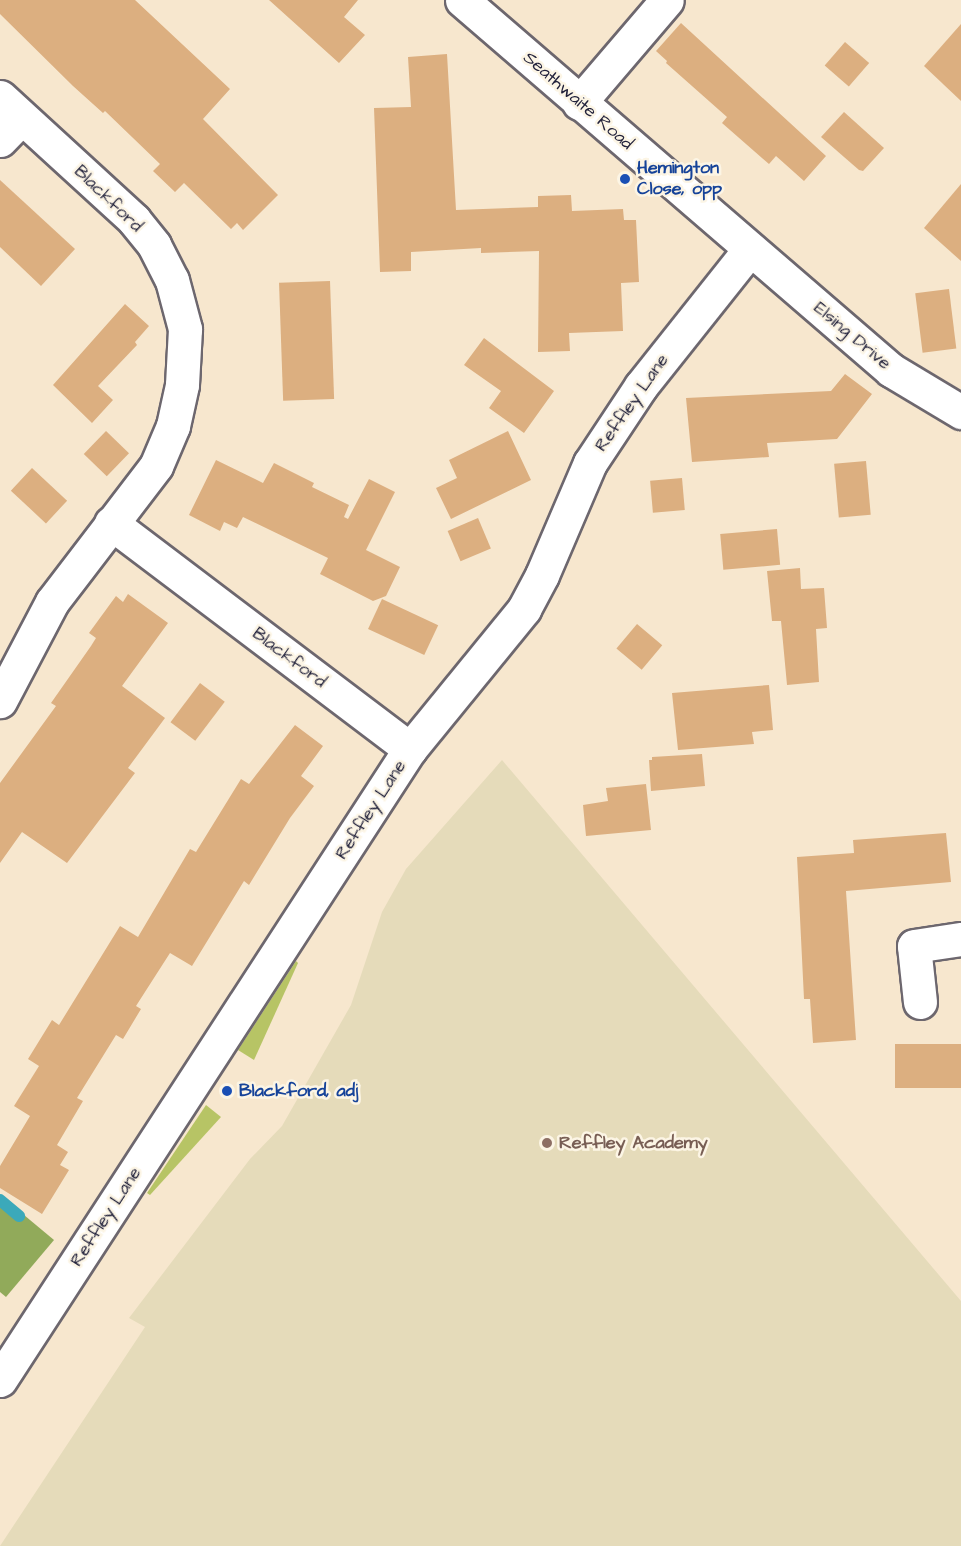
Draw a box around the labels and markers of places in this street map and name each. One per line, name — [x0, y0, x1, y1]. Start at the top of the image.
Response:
place label: Hemington Close, opp — [637, 158, 722, 201]
marker: Hemington Close, opp — [618, 172, 632, 186]
place label: Blackford, adj — [239, 1080, 358, 1102]
marker: Blackford, adj — [220, 1084, 234, 1098]
place label: Reffley Academy — [559, 1132, 708, 1154]
marker: Reffley Academy — [540, 1136, 554, 1150]

